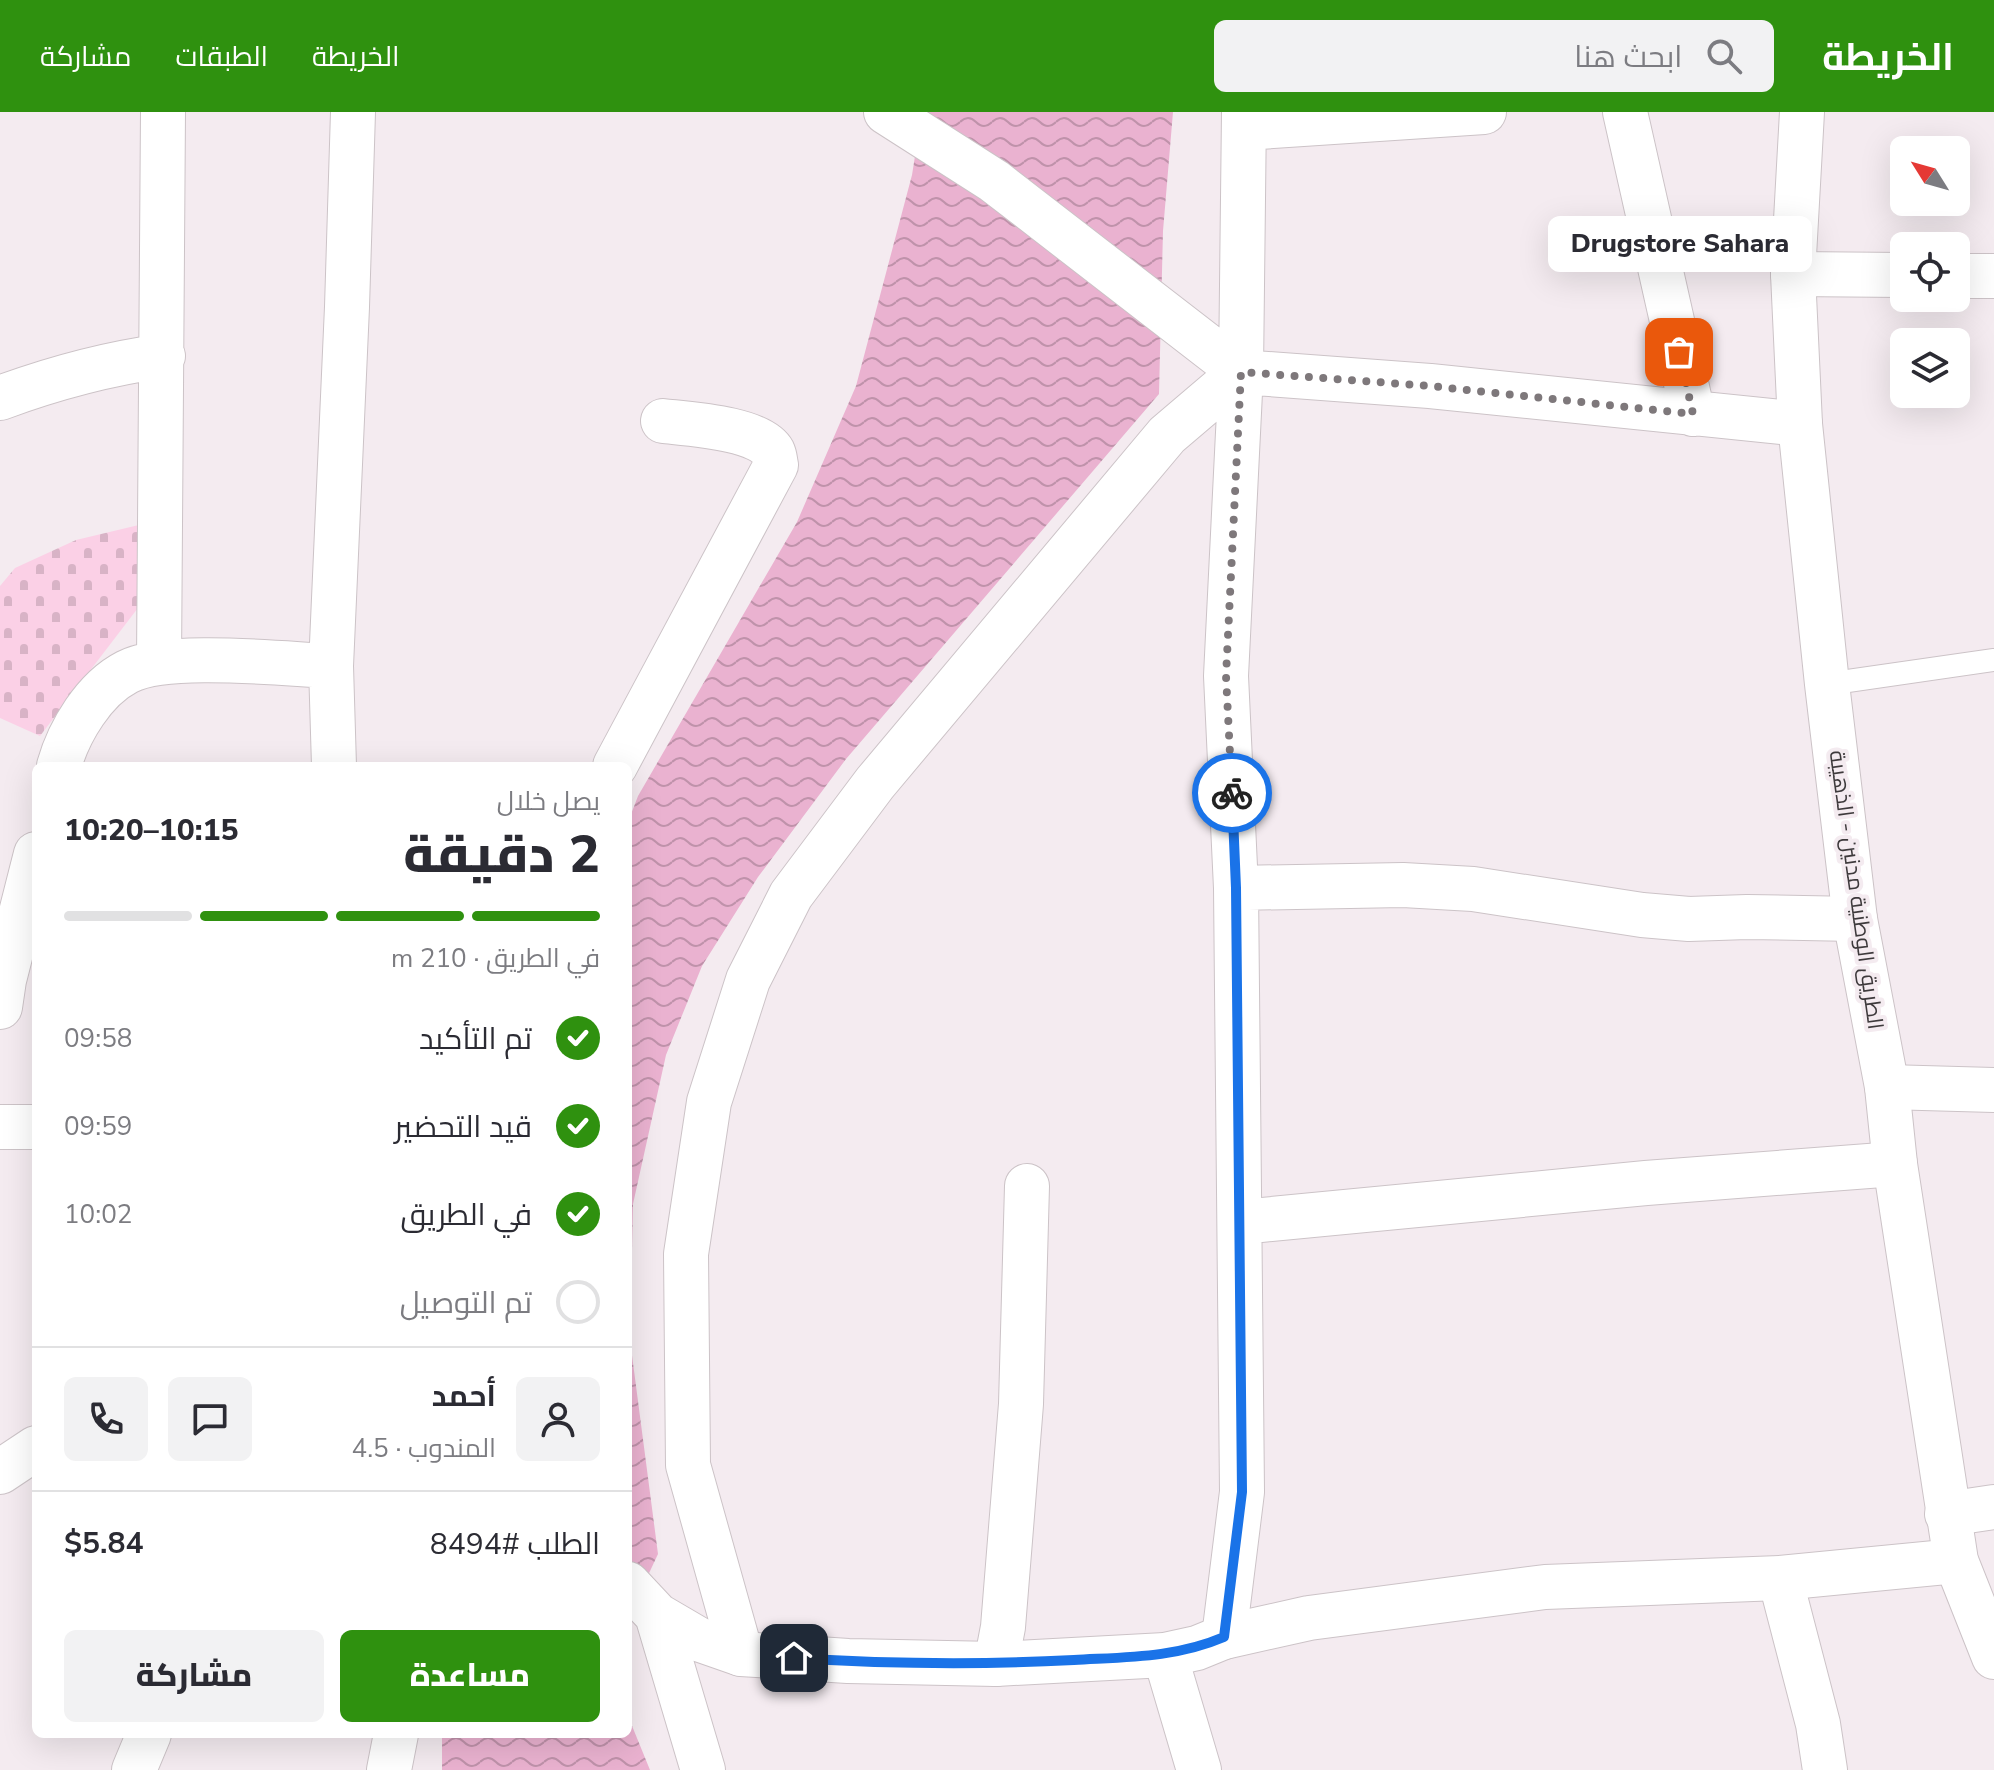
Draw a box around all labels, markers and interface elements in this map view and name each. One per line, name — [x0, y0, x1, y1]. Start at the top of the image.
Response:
search box — [1214, 20, 1774, 92]
text: الخريطة — [1822, 32, 1954, 83]
icon: search — [1702, 34, 1746, 78]
text: ابحث هنا — [1574, 37, 1682, 78]
text: مشاركة — [40, 38, 131, 76]
text: الطبقات — [175, 38, 268, 76]
text: الخريطة — [312, 38, 399, 76]
north arrow — [1890, 136, 1970, 216]
map controls — [1890, 136, 1970, 408]
callout: Drugstore Sahara — [1547, 216, 1811, 272]
text: Drugstore Sahara — [1571, 226, 1789, 261]
button: locate — [1890, 232, 1970, 312]
pin — [1645, 318, 1713, 386]
button: layers — [1890, 328, 1970, 408]
icon: bag — [1657, 330, 1701, 374]
street label: الطريق الوطنية مدنين - الذهيبة — [1822, 749, 1890, 1031]
courier — [1192, 753, 1272, 833]
icon: bike — [1210, 771, 1254, 815]
text: يصل خلال — [497, 784, 600, 819]
text: 10:15–10:20 — [64, 810, 239, 851]
text: 2 دقيقة — [403, 819, 600, 890]
text: في الطريق · 210 m — [391, 941, 600, 976]
icon: check — [556, 1016, 600, 1060]
text: تم التأكيد — [419, 1019, 532, 1060]
text: 09:58 — [64, 1021, 132, 1056]
icon: check — [556, 1104, 600, 1148]
text: قيد التحضير — [395, 1107, 532, 1148]
text: 09:59 — [64, 1109, 132, 1144]
icon: check — [556, 1192, 600, 1236]
text: في الطريق — [400, 1195, 532, 1236]
text: 10:02 — [64, 1197, 132, 1232]
text: تم التوصيل — [400, 1283, 532, 1324]
text: أحمد — [432, 1376, 496, 1417]
button: phone — [64, 1377, 148, 1461]
button: chat — [168, 1377, 252, 1461]
button: person — [516, 1377, 600, 1461]
text: المندوب · 4.5 — [352, 1431, 496, 1466]
text: $5.84 — [64, 1523, 143, 1564]
text: الطلب #8494 — [430, 1524, 600, 1565]
pin — [760, 1624, 828, 1692]
button: مشاركة — [64, 1630, 324, 1722]
button: مساعدة — [340, 1630, 600, 1722]
icon: home — [772, 1636, 816, 1680]

